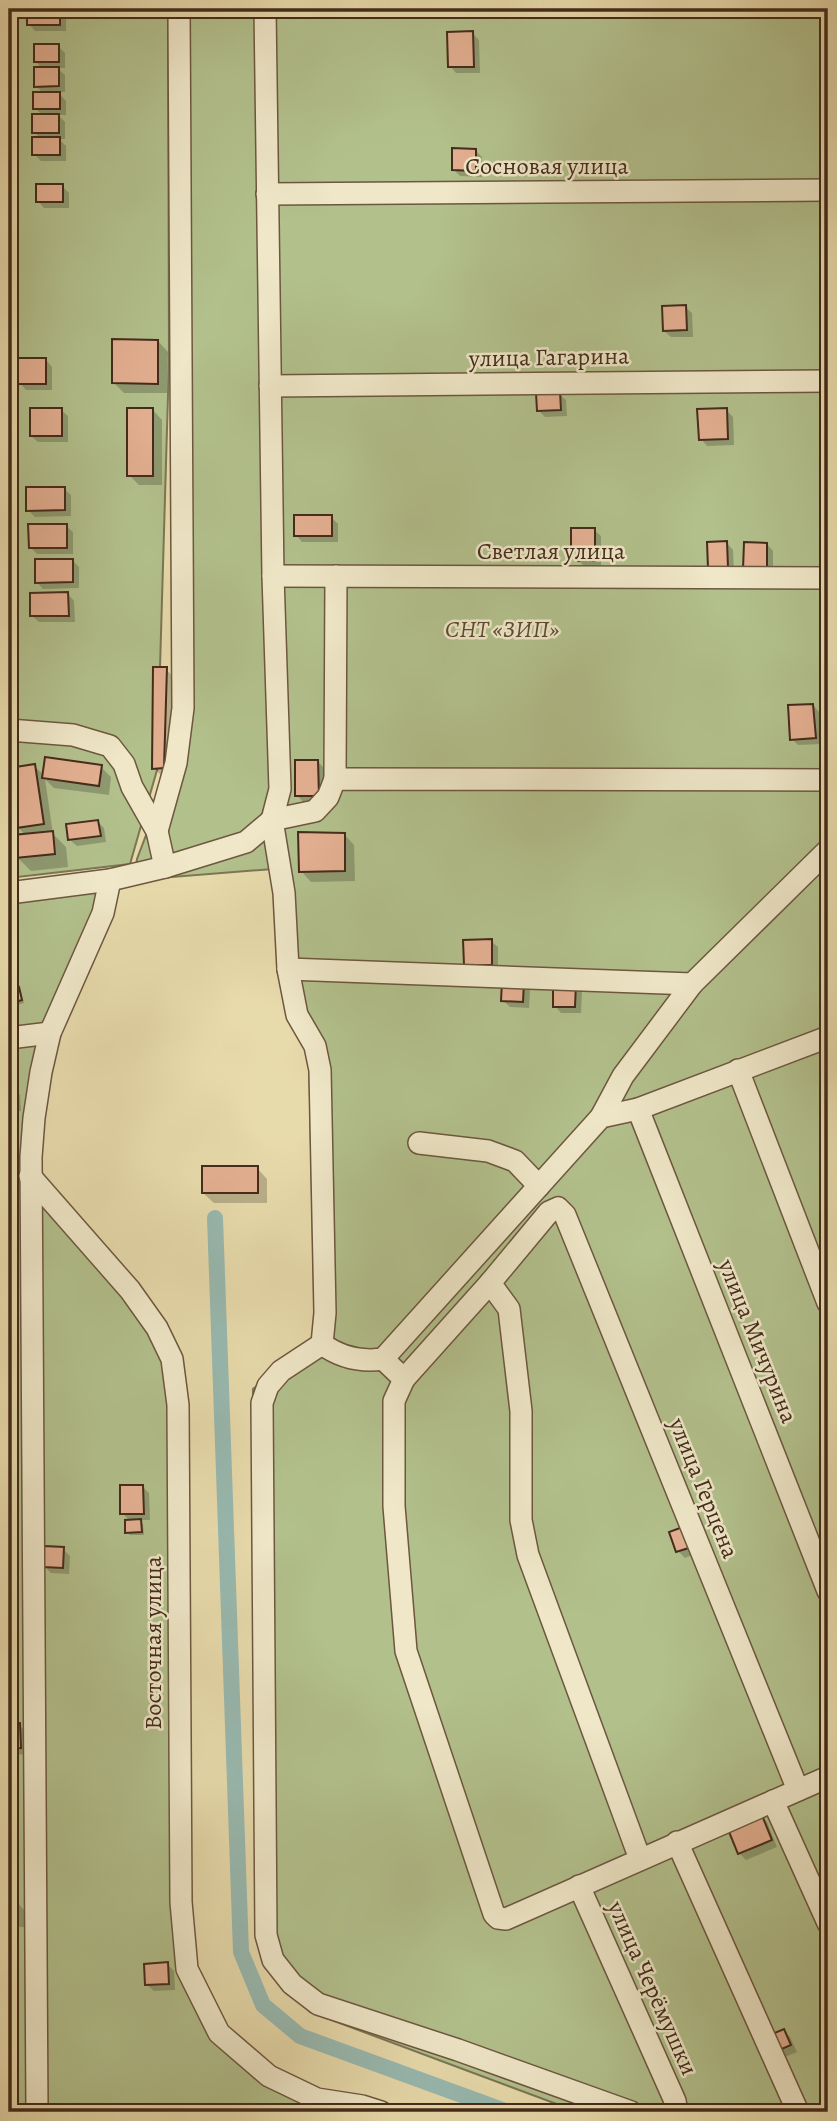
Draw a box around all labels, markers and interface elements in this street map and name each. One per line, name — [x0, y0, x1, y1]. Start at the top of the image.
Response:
street label: Сосновая улица — [465, 150, 629, 182]
street label: улица Гагарина — [468, 340, 629, 374]
street label: Светлая улица — [477, 535, 625, 567]
park label: СНТ «ЗИП» — [445, 613, 559, 645]
street label: улица Мичурина — [710, 1253, 805, 1428]
street label: улица Герцена — [661, 1412, 747, 1563]
street label: Восточная улица — [137, 1556, 169, 1730]
street label: улица Черёмушки — [600, 1895, 706, 2080]

